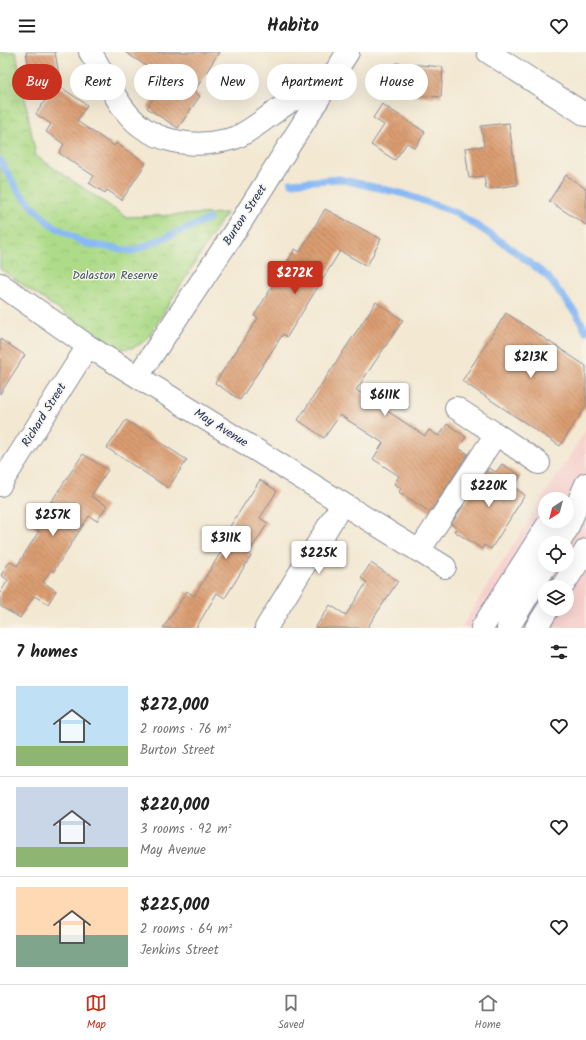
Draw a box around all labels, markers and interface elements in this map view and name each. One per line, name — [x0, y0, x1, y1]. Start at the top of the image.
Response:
text: Habito — [267, 12, 319, 41]
icon: menu — [16, 15, 38, 37]
icon: heart — [548, 15, 570, 37]
chip: Buy — [12, 64, 62, 100]
chip: Rent — [70, 64, 126, 100]
chip: Filters — [134, 64, 198, 100]
chip: New — [206, 64, 259, 100]
chip: Apartment — [267, 64, 357, 100]
chip: House — [365, 64, 428, 100]
street label: Burton Street — [218, 181, 272, 249]
pin: $272K — [267, 261, 323, 295]
text: $272K — [277, 263, 313, 284]
park label: Dalaston Reserve — [72, 266, 158, 285]
pin: $213K — [503, 345, 559, 379]
text: $213K — [514, 347, 548, 368]
street label: Richard Street — [17, 379, 71, 451]
pin: $611K — [357, 383, 413, 417]
text: $611K — [370, 385, 400, 406]
street label: May Avenue — [190, 404, 252, 452]
pin: $220K — [461, 474, 517, 508]
text: $220K — [470, 476, 508, 497]
north arrow — [538, 492, 574, 528]
map controls — [538, 492, 574, 616]
pin: $257K — [25, 503, 81, 537]
text: $257K — [35, 505, 71, 526]
pin: $311K — [198, 526, 254, 560]
text: $311K — [211, 528, 241, 549]
button: locate — [538, 536, 574, 572]
pin: $225K — [291, 541, 347, 575]
text: $225K — [300, 543, 338, 564]
button: layers — [538, 580, 574, 616]
text: 7 homes — [16, 639, 78, 666]
icon: filters — [548, 641, 570, 663]
text: $272,000 — [140, 692, 209, 719]
icon: home — [48, 702, 96, 750]
icon: heart — [548, 715, 570, 737]
text: 2 rooms · 76 m² — [140, 719, 231, 740]
text: Burton Street — [140, 740, 215, 761]
text: $220,000 — [140, 792, 209, 819]
icon: home — [48, 803, 96, 851]
icon: heart — [548, 816, 570, 838]
text: 3 rooms · 92 m² — [140, 819, 232, 840]
text: May Avenue — [140, 840, 206, 861]
text: $225,000 — [140, 892, 209, 919]
icon: home — [48, 903, 96, 951]
icon: heart — [548, 916, 570, 938]
text: 2 rooms · 64 m² — [140, 919, 232, 940]
text: Jenkins Street — [140, 940, 219, 961]
tab: Map — [85, 992, 107, 1034]
tab: Saved — [278, 992, 304, 1034]
tab: Home — [475, 992, 501, 1034]

